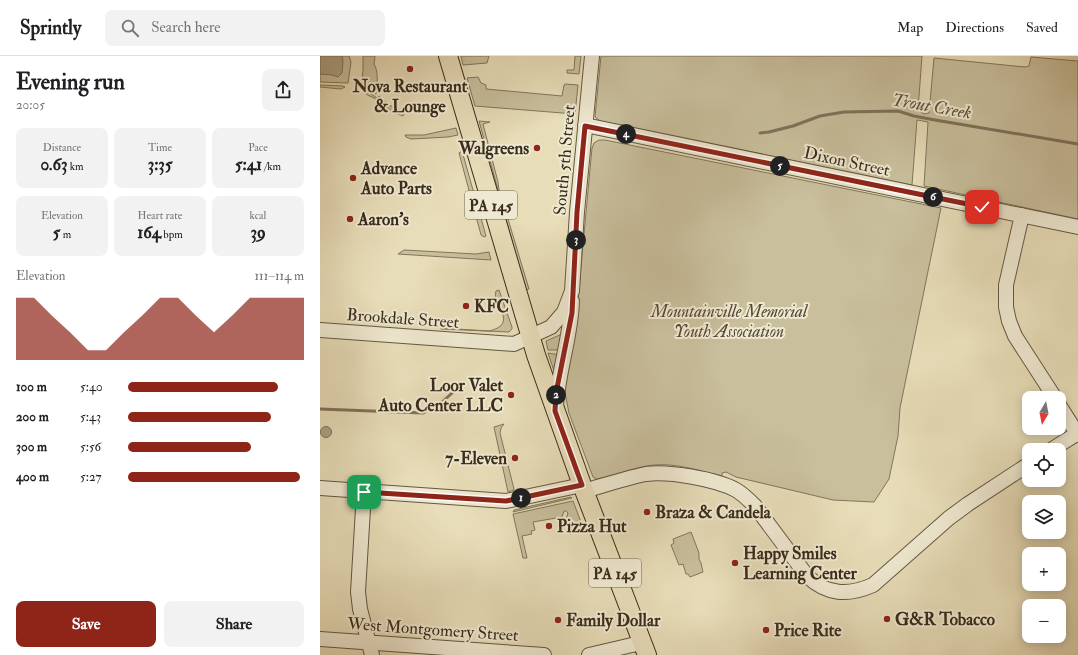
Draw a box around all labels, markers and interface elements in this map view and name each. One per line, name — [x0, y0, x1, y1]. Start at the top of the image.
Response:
search box — [105, 10, 385, 46]
text: Sprintly — [20, 16, 81, 40]
icon: search — [119, 17, 141, 39]
text: Search here — [151, 18, 221, 37]
text: Map — [897, 19, 923, 36]
text: Directions — [945, 19, 1004, 36]
text: Saved — [1026, 19, 1058, 36]
marker: Nova Restaurant & Lounge — [405, 64, 415, 74]
text: Evening run — [16, 68, 125, 96]
button: share — [262, 69, 304, 111]
place label: Nova Restaurant & Lounge — [352, 76, 468, 118]
water label: Trout Creek — [891, 88, 973, 125]
text: 20:05 — [16, 97, 45, 113]
street label: South 5th Street — [549, 103, 580, 216]
pin: 4 — [616, 124, 636, 144]
text: 4 — [623, 127, 629, 140]
place label: Walgreens — [457, 138, 529, 160]
text: Distance — [43, 141, 81, 154]
text: Time — [148, 141, 172, 154]
text: Pace — [248, 141, 268, 154]
street label: Dixon Street — [802, 142, 892, 181]
marker: Walgreens — [532, 143, 542, 153]
text: 0.63 — [40, 154, 68, 175]
text: 3:35 — [148, 154, 172, 175]
text: 5:41 — [235, 154, 262, 175]
pin: 5 — [770, 156, 790, 176]
place label: Advance Auto Parts — [360, 158, 432, 199]
text: 5 — [778, 159, 782, 172]
text: km — [68, 160, 84, 173]
text: /km — [262, 160, 281, 173]
marker: Advance Auto Parts — [348, 173, 358, 183]
pin: 6 — [923, 187, 943, 207]
text: 6 — [930, 190, 936, 203]
pin — [965, 190, 999, 224]
road number: PA 145 — [465, 191, 517, 219]
icon: check — [971, 196, 993, 218]
text: Elevation — [41, 209, 83, 222]
text: Heart rate — [138, 209, 182, 222]
text: kcal — [250, 209, 266, 222]
place label: Aaron's — [357, 209, 409, 230]
marker: Aaron's — [345, 214, 355, 224]
text: 5 — [53, 222, 60, 243]
text: 164 — [137, 222, 161, 243]
text: 39 — [250, 222, 266, 243]
text: m — [60, 228, 71, 241]
text: bpm — [161, 228, 183, 241]
pin: 3 — [566, 230, 586, 250]
text: 3 — [574, 233, 578, 246]
text: Elevation — [16, 268, 66, 284]
text: 111–114 m — [254, 268, 304, 284]
place label: KFC — [474, 296, 509, 317]
marker: KFC — [461, 301, 471, 311]
park label: Mountainville Memorial Youth Association — [650, 301, 809, 342]
street label: Brookdale Street — [346, 304, 460, 333]
place label: Loor Valet Auto Center LLC — [377, 375, 503, 416]
text: 100 m — [16, 379, 47, 395]
text: 5:40 — [80, 379, 103, 395]
pin: 2 — [546, 385, 566, 405]
text: 2 — [553, 388, 559, 401]
marker: Loor Valet Auto Center LLC — [506, 390, 516, 400]
north arrow — [1022, 391, 1066, 435]
map controls — [1022, 391, 1066, 643]
text: 200 m — [16, 409, 49, 425]
text: 5:43 — [80, 409, 101, 425]
text: 300 m — [16, 439, 47, 455]
text: 5:56 — [80, 439, 101, 455]
button: locate — [1022, 443, 1066, 487]
place label: 7-Eleven — [445, 448, 507, 469]
marker: 7-Eleven — [510, 453, 520, 463]
text: 400 m — [16, 469, 49, 485]
text: 5:27 — [80, 469, 101, 485]
pin — [347, 475, 381, 509]
icon: arrive — [353, 481, 375, 503]
pin: 1 — [511, 488, 531, 508]
text: 1 — [519, 491, 523, 504]
button: layers — [1022, 495, 1066, 539]
place label: Braza & Candela — [655, 502, 772, 523]
marker: Braza & Candela — [642, 507, 652, 517]
place label: Pizza Hut — [557, 516, 627, 537]
marker: Pizza Hut — [544, 521, 554, 531]
place label: Happy Smiles Learning Center — [743, 543, 858, 585]
button: + — [1022, 547, 1066, 591]
marker: Happy Smiles Learning Center — [730, 558, 740, 568]
road number: PA 145 — [589, 559, 641, 587]
button: − — [1022, 599, 1066, 643]
button: Save — [16, 601, 156, 647]
button: Share — [164, 601, 304, 647]
place label: G&R Tobacco — [895, 609, 995, 630]
place label: Family Dollar — [566, 610, 661, 632]
street label: West Montgomery Street — [346, 613, 520, 647]
marker: G&R Tobacco — [882, 614, 892, 624]
marker: Family Dollar — [553, 615, 563, 625]
place label: Price Rite — [774, 620, 842, 641]
marker: Price Rite — [761, 625, 771, 635]

